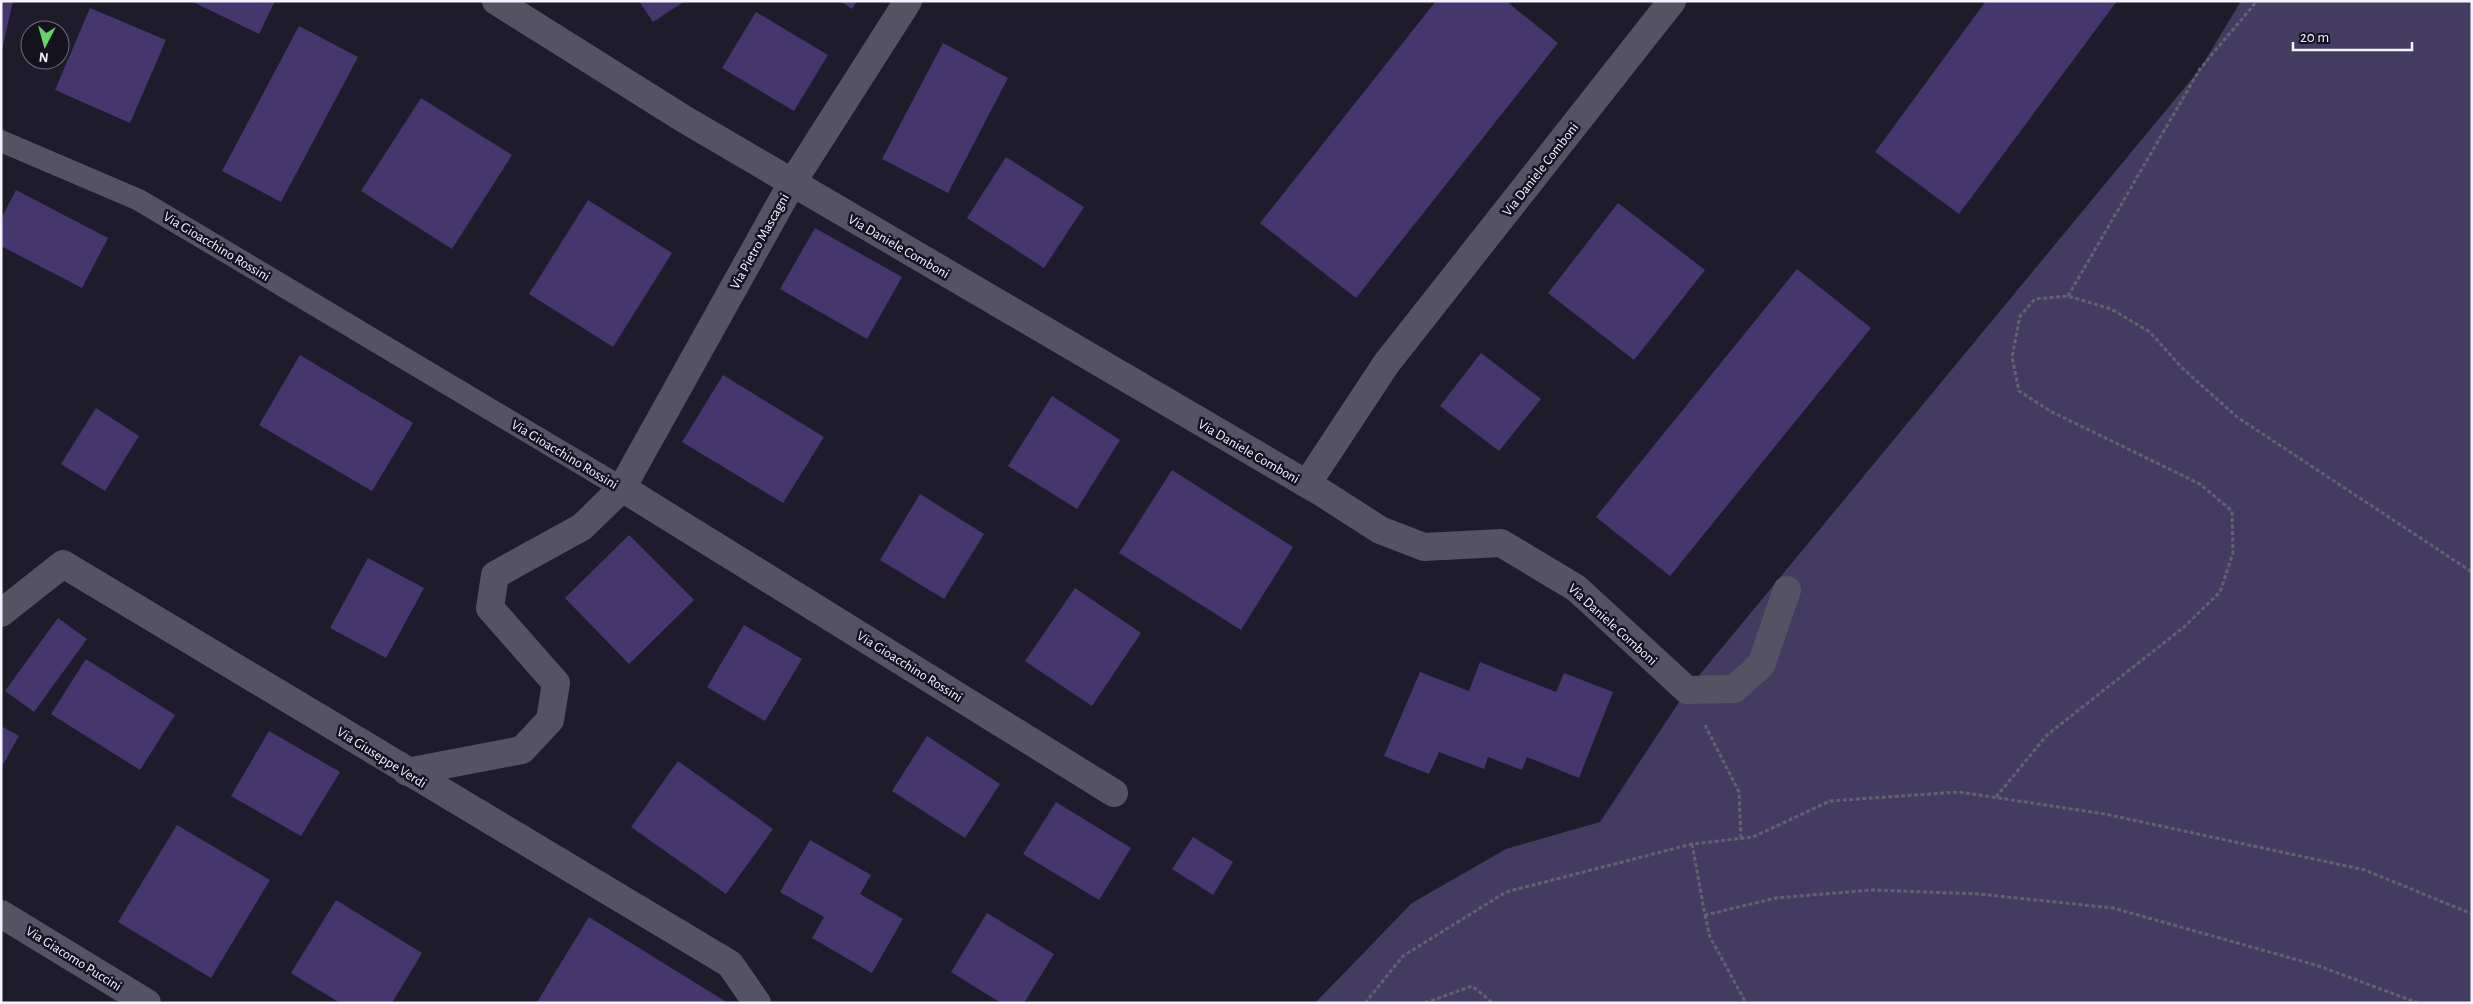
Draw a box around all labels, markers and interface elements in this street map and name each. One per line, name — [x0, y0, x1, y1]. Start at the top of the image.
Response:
north arrow — [20, 20, 70, 70]
scale bar — [2293, 20, 2412, 52]
text: 20 m — [2300, 30, 2329, 45]
text: N — [38, 49, 49, 64]
street label: Via Daniele Comboni — [1500, 120, 1581, 219]
street label: Via Pietro Mascagni — [728, 191, 792, 292]
street label: Via Gioacchino Rossini — [161, 210, 272, 284]
street label: Via Daniele Comboni — [846, 212, 951, 281]
street label: Via Daniele Comboni — [1196, 417, 1301, 486]
street label: Via Gioacchino Rossini — [509, 418, 620, 492]
street label: Via Daniele Comboni — [1565, 581, 1659, 668]
street label: Via Gioacchino Rossini — [854, 629, 965, 705]
street label: Via Giuseppe Verdi — [334, 725, 429, 791]
street label: Via Giacomo Puccini — [23, 924, 124, 994]

